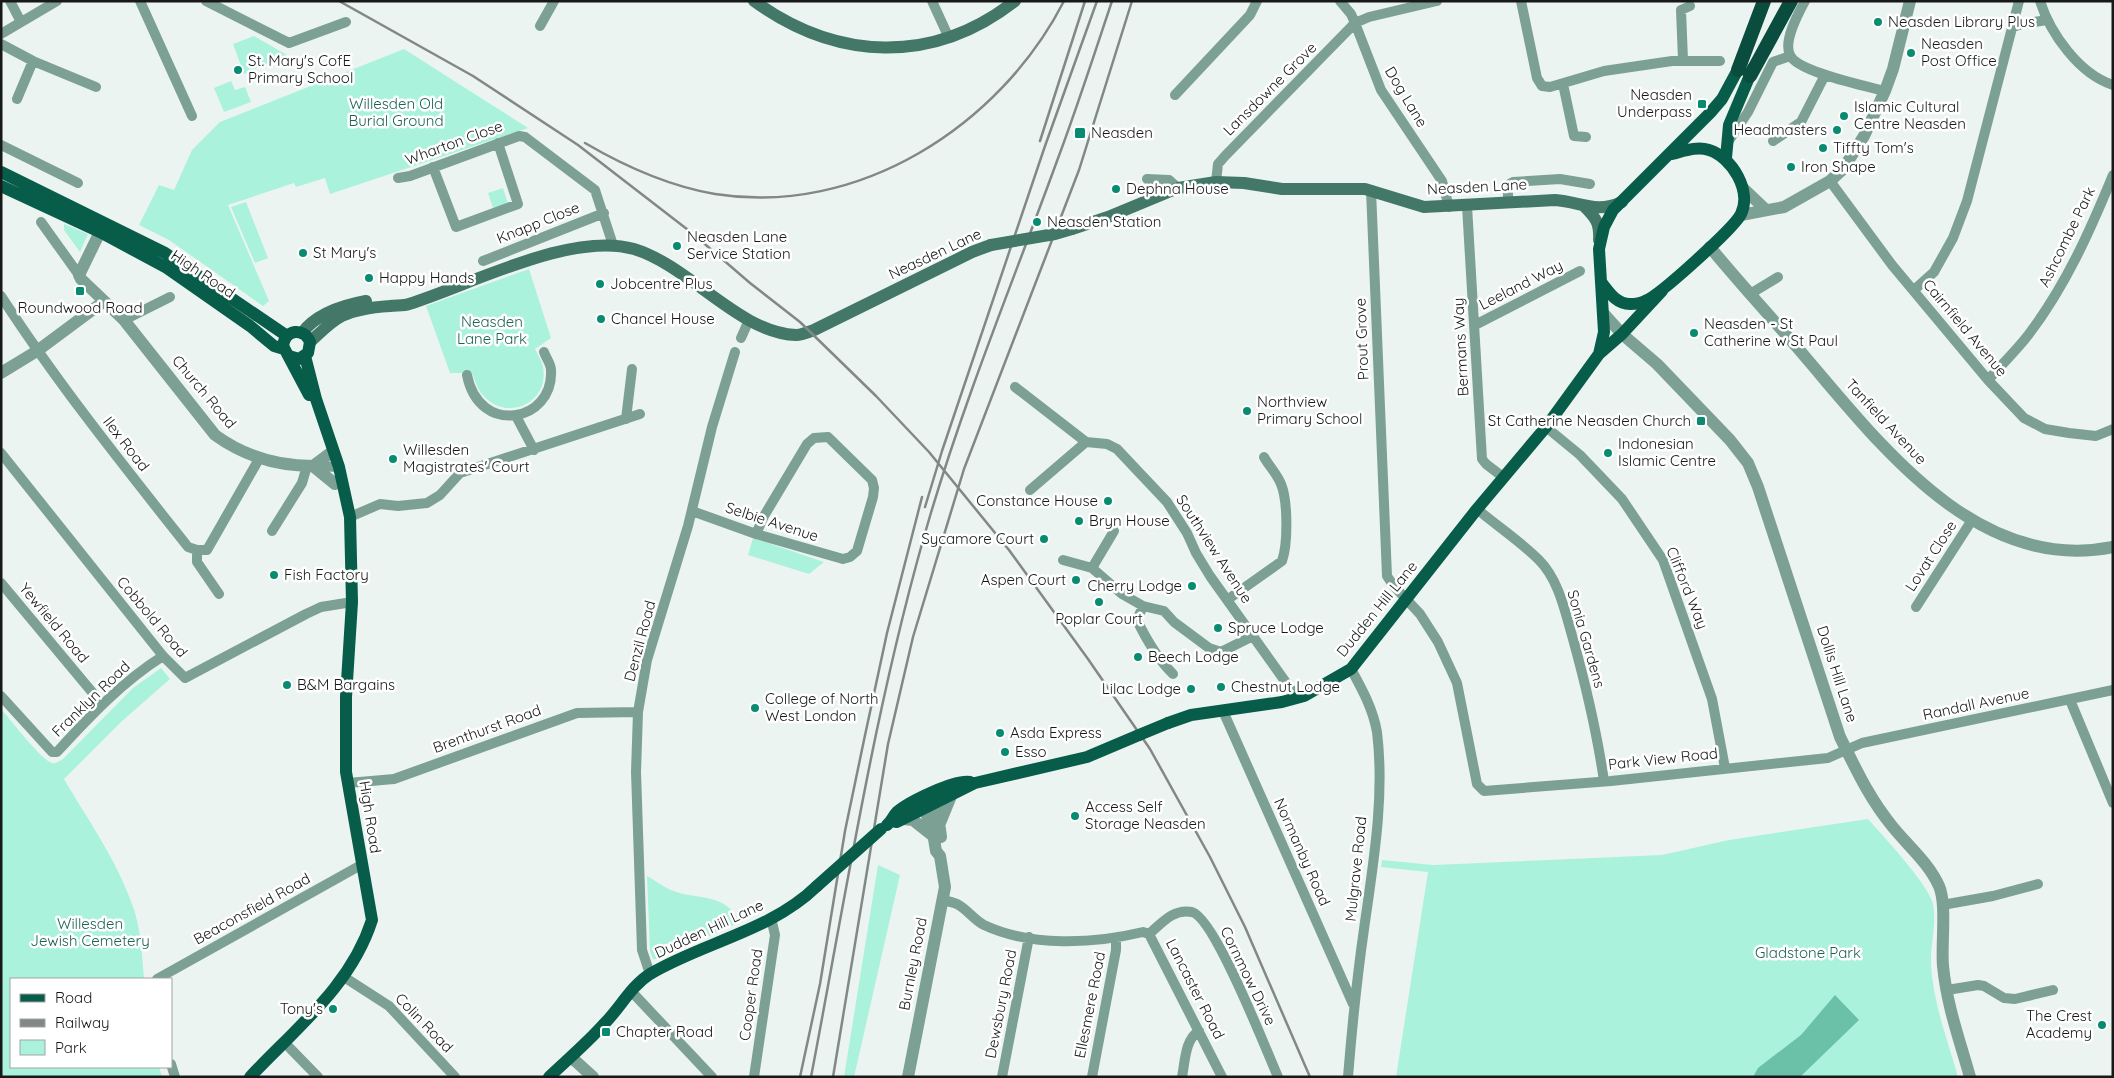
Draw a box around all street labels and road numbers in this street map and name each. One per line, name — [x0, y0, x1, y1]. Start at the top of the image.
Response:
street label: Lansdowne Grove — [1219, 38, 1320, 139]
street label: Dog Lane — [1381, 63, 1432, 131]
street label: Wharton Close — [402, 116, 505, 169]
street label: Neasden Lane — [1426, 174, 1527, 199]
street label: Ashcombe Park — [2034, 184, 2099, 290]
street label: Knapp Close — [494, 197, 582, 248]
street label: Neasden Lane — [885, 224, 984, 283]
street label: High Road — [168, 245, 239, 302]
street label: Leeland Way — [1476, 255, 1566, 314]
street label: Cairnfield Avenue — [1919, 275, 2012, 380]
street label: Bermans Way — [1448, 297, 1473, 397]
street label: Prout Grove — [1351, 298, 1372, 381]
street label: Church Road — [168, 351, 241, 432]
street label: Tanfield Avenue — [1842, 375, 1931, 468]
street label: Ilex Road — [99, 413, 154, 475]
street label: Southview Avenue — [1172, 491, 1257, 607]
street label: Selbie Avenue — [723, 498, 821, 545]
street label: Lovat Close — [1901, 517, 1961, 595]
street label: Clifford Way — [1662, 544, 1713, 632]
street label: Dudden Hill Lane — [1332, 557, 1421, 661]
street label: Cobbold Road — [113, 572, 192, 661]
street label: Yewfield Road — [16, 579, 93, 666]
street label: Sonia Gardens — [1563, 588, 1610, 690]
street label: Denzil Road — [620, 598, 659, 684]
street label: Dollis Hill Lane — [1813, 623, 1862, 725]
street label: Franklyn Road — [48, 657, 134, 741]
street label: Randall Avenue — [1921, 683, 2031, 724]
street label: Brenthurst Road — [430, 700, 544, 757]
street label: Park View Road — [1607, 743, 1719, 774]
street label: High Road — [355, 779, 386, 855]
street label: Normanby Road — [1270, 795, 1335, 909]
street label: Mulgrave Road — [1341, 815, 1370, 923]
street label: Beaconsfield Road — [190, 869, 314, 949]
street label: Dudden Hill Lane — [651, 895, 766, 962]
street label: Burnley Road — [894, 916, 931, 1012]
street label: Cornmow Drive — [1216, 923, 1281, 1028]
street label: Lancaster Road — [1162, 935, 1229, 1042]
street label: Cooper Road — [735, 948, 766, 1042]
street label: Dewsbury Road — [981, 948, 1020, 1060]
street label: Ellesmere Road — [1070, 950, 1109, 1060]
street label: Colin Road — [391, 989, 457, 1056]

